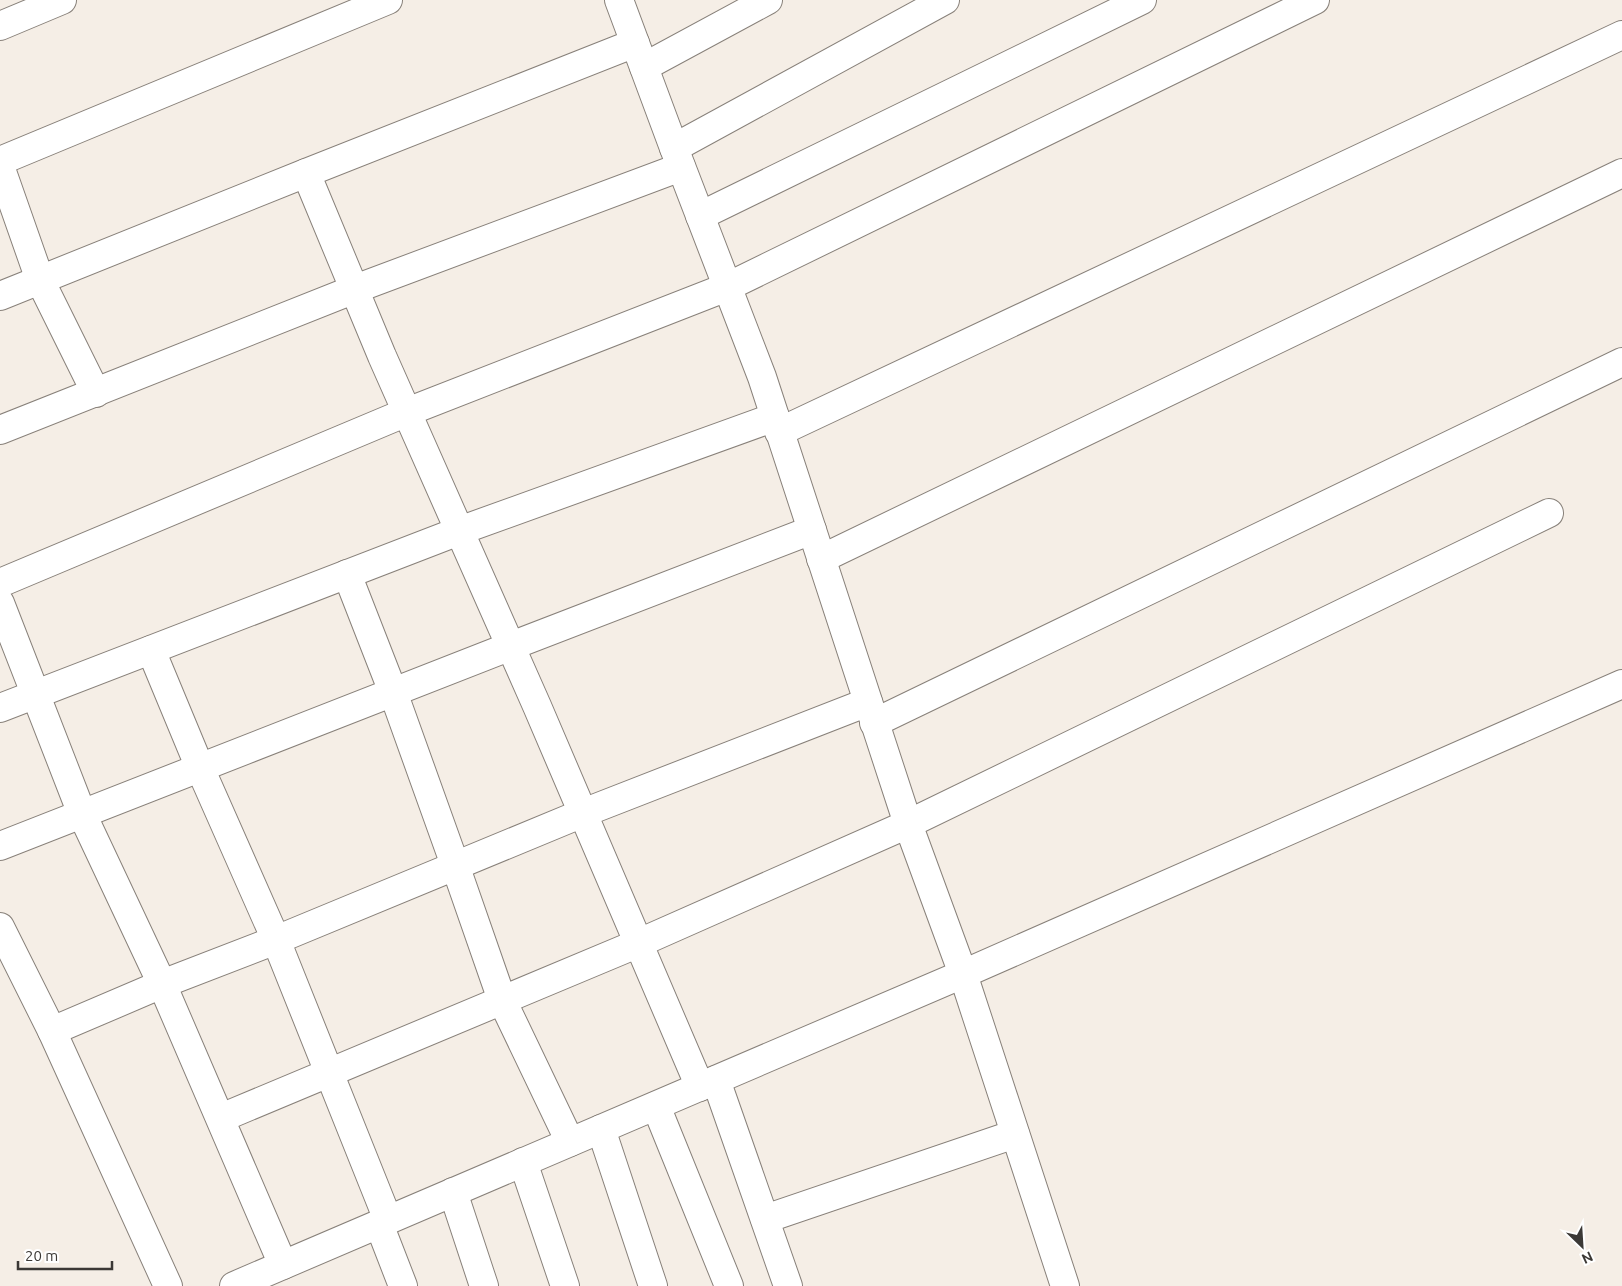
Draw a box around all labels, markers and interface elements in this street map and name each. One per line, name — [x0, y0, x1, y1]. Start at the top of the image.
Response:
north arrow — [1557, 1221, 1607, 1271]
scale bar — [18, 1238, 111, 1270]
text: 20 m — [25, 1247, 58, 1264]
text: N — [1579, 1248, 1596, 1267]

